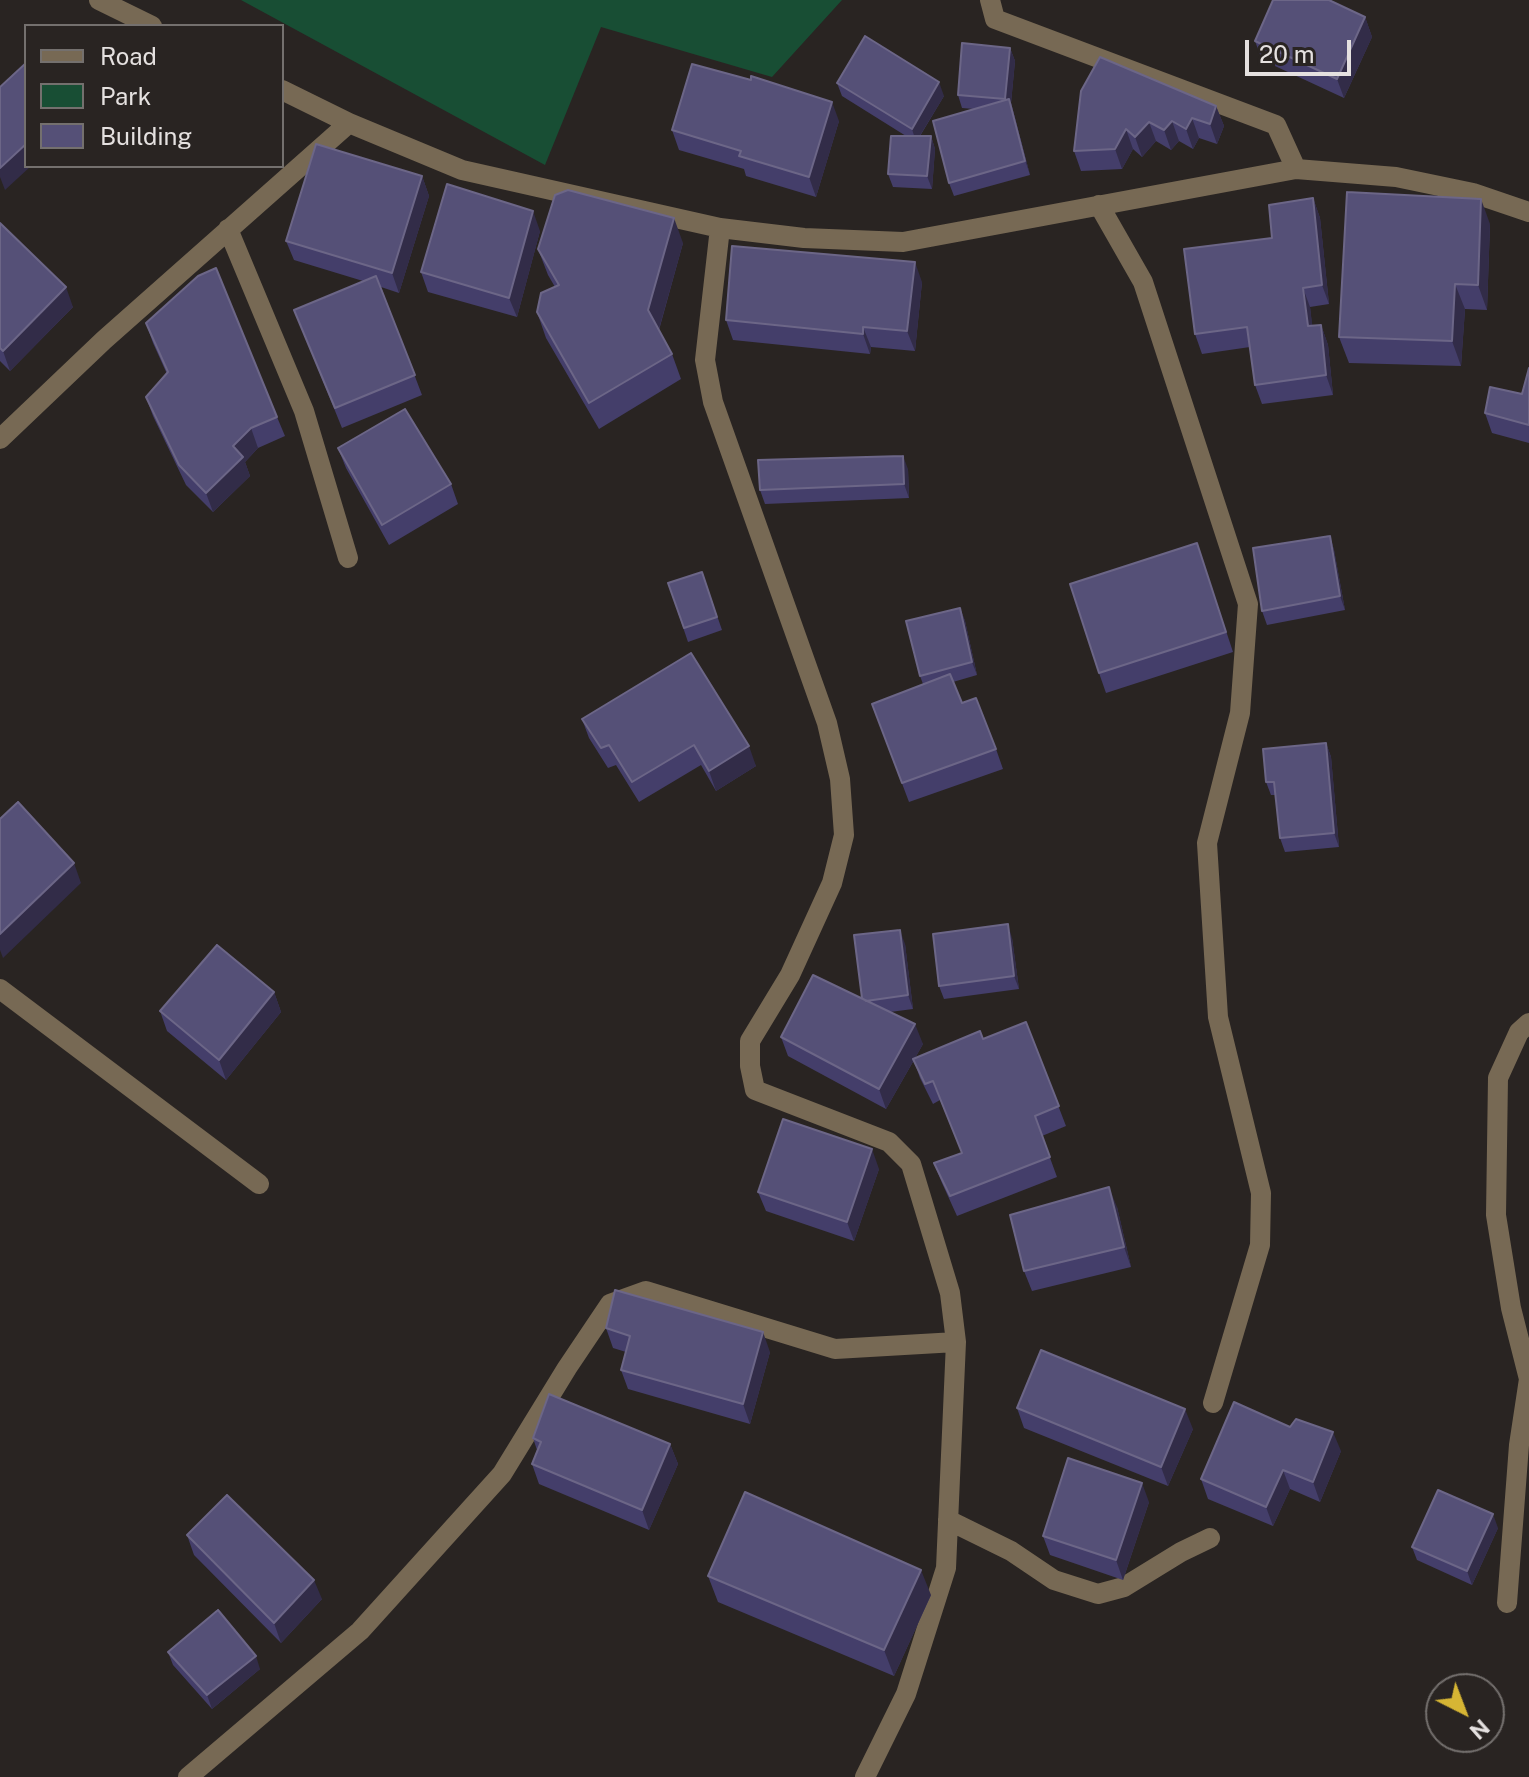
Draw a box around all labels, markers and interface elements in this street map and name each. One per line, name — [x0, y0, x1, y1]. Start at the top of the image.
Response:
legend — [24, 24, 284, 168]
scale bar — [1249, 24, 1355, 74]
text: 20 m — [1259, 40, 1315, 68]
text: Road — [100, 42, 157, 70]
text: Park — [100, 82, 151, 110]
text: Building — [100, 122, 192, 150]
north arrow — [1425, 1673, 1505, 1753]
text: N — [1465, 1714, 1495, 1745]

